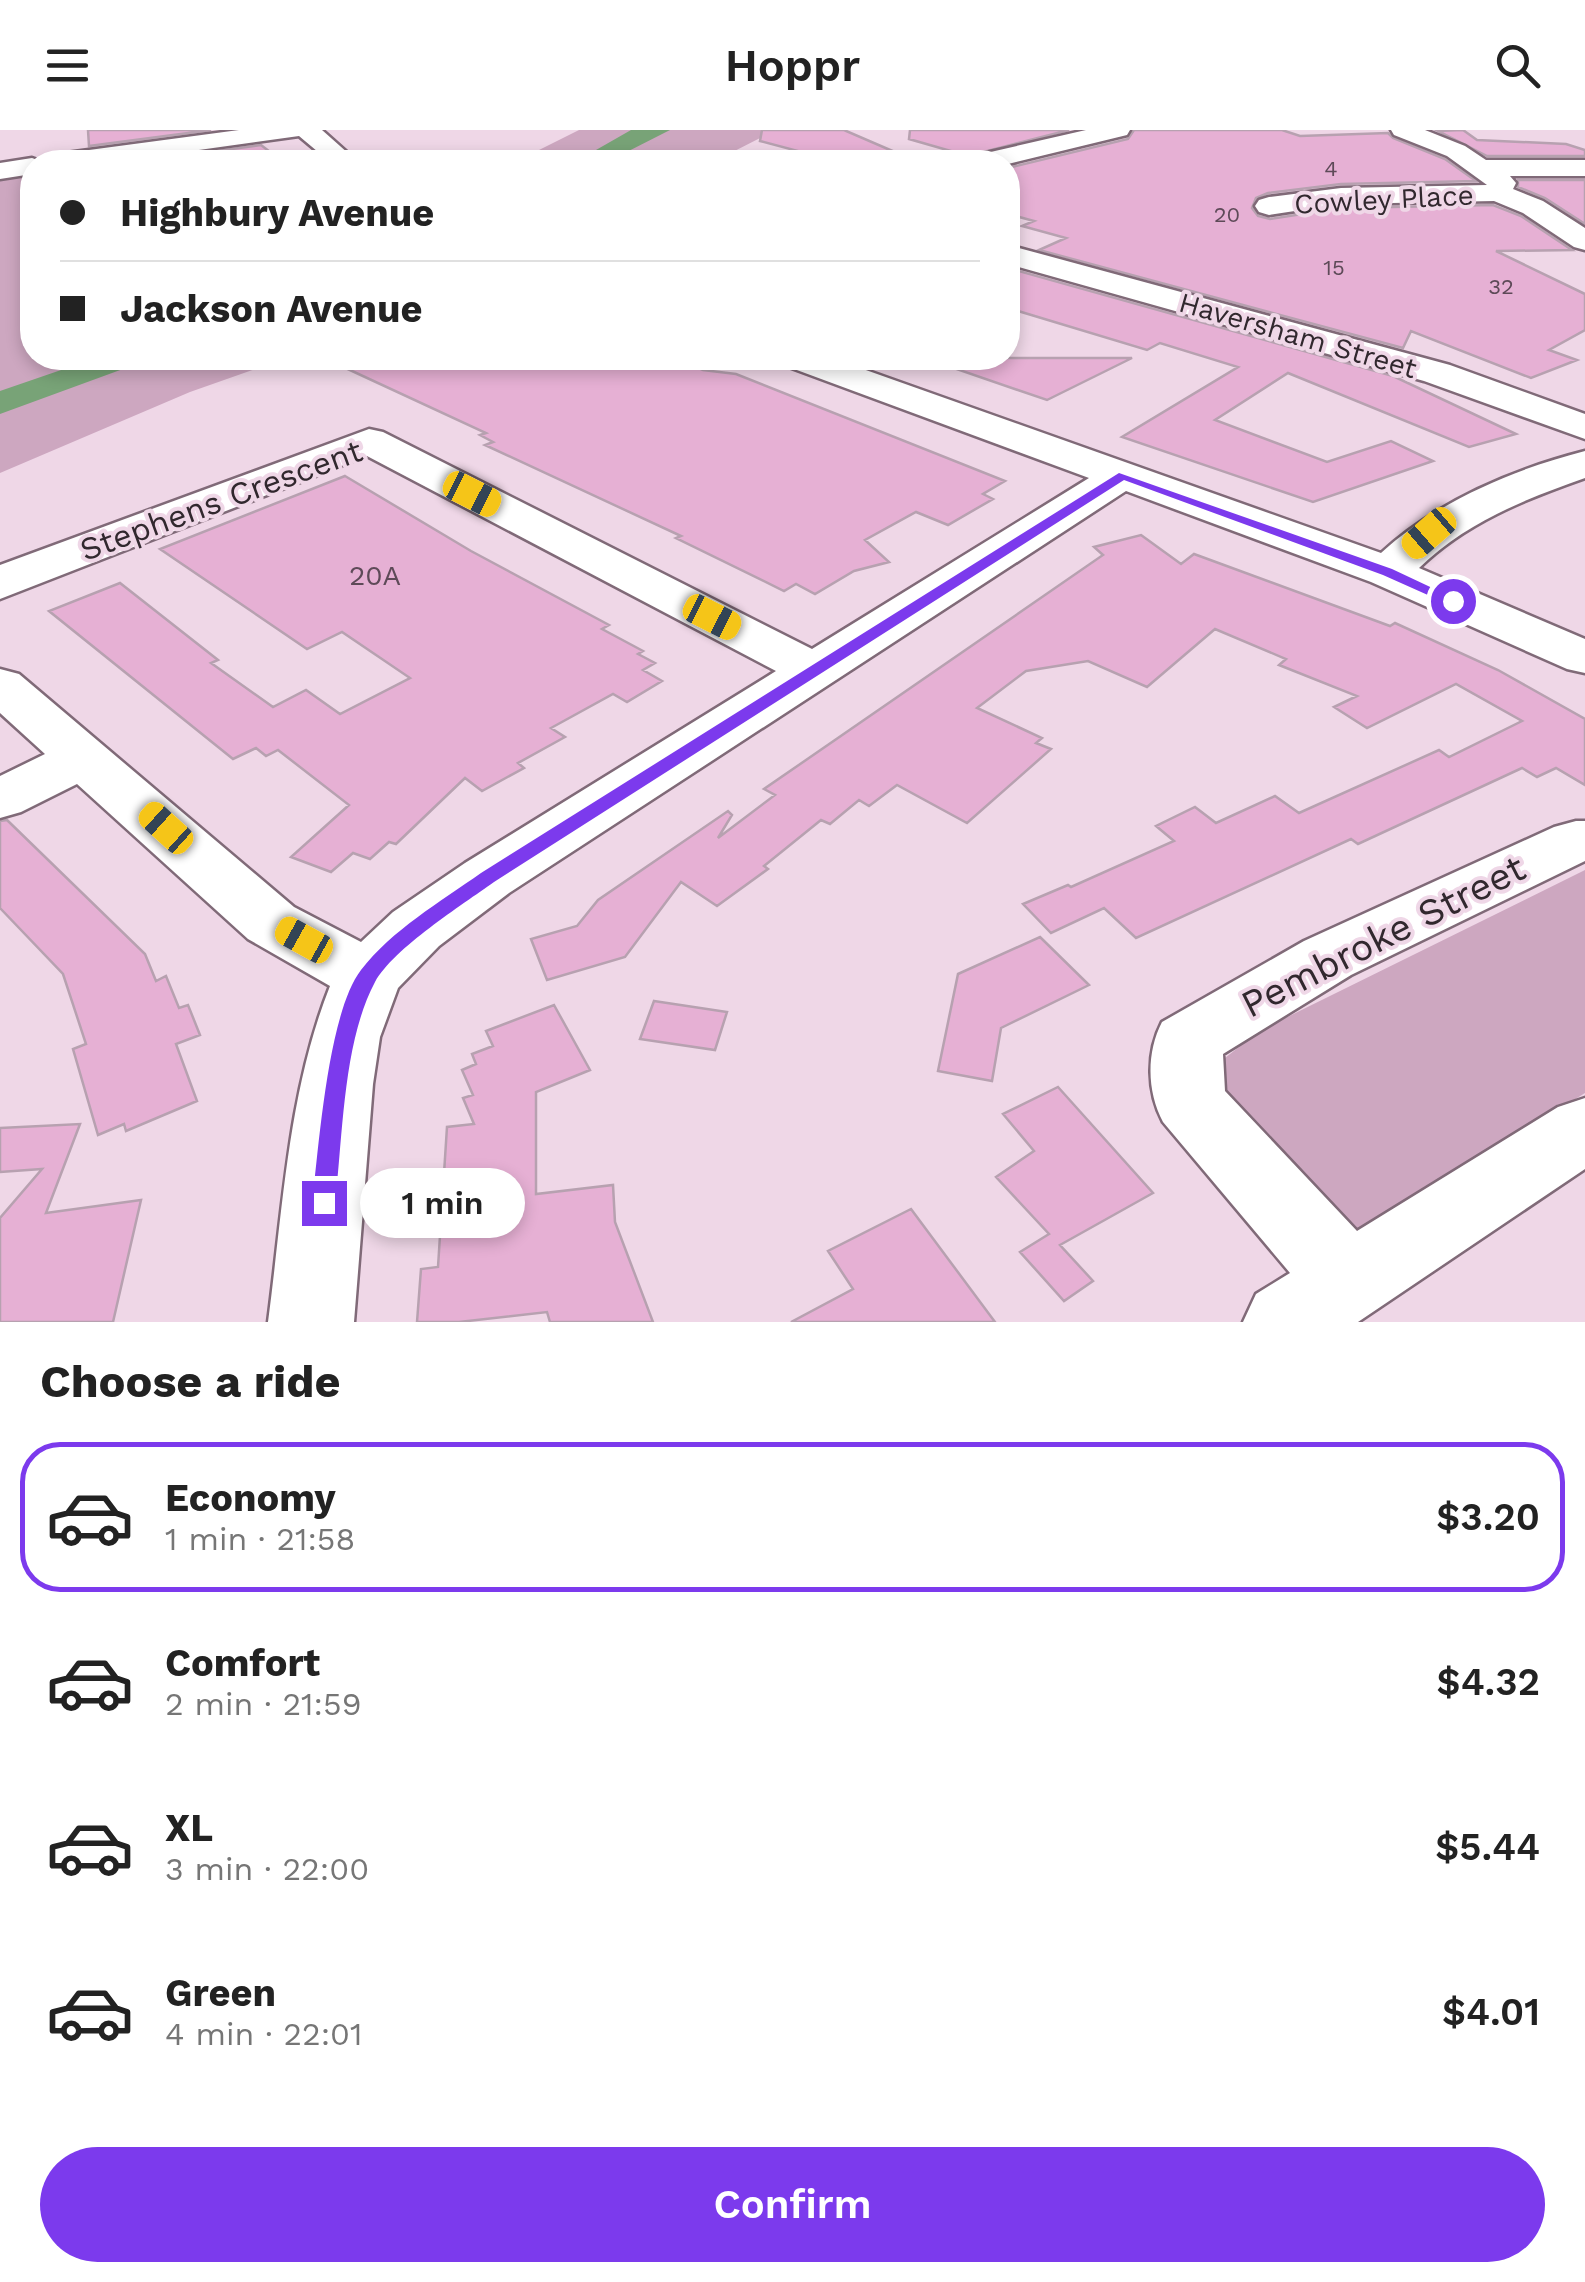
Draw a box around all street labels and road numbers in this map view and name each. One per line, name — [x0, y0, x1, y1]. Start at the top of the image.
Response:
street label: Cowley Place — [1293, 178, 1475, 221]
street label: Haversham Street — [1175, 286, 1421, 385]
street label: Stephens Crescent — [75, 431, 367, 569]
street label: Pembroke Street — [1234, 845, 1532, 1027]

